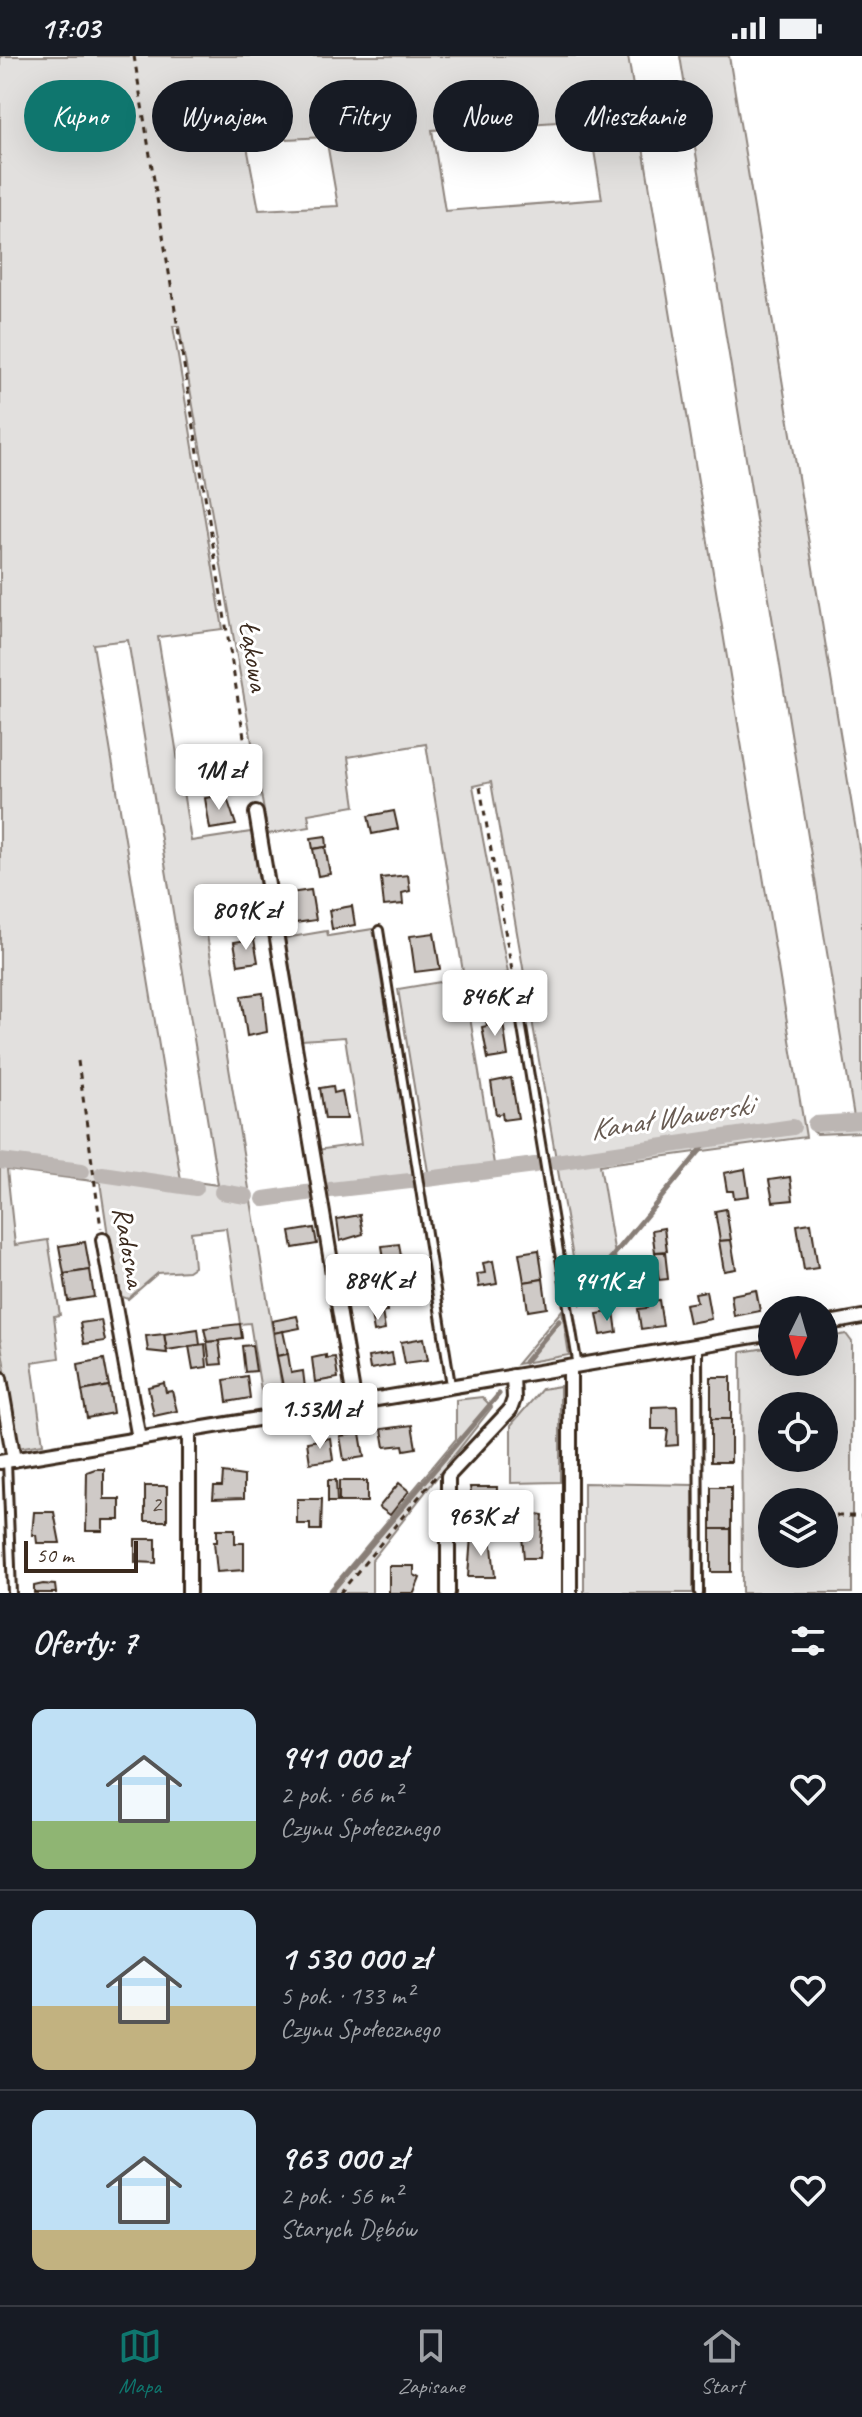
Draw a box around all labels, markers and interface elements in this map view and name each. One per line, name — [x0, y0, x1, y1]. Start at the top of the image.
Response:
text: 17:03 — [40, 9, 100, 47]
chip: Kupno — [24, 80, 136, 152]
chip: Wynajem — [152, 80, 293, 152]
chip: Filtry — [309, 80, 417, 152]
chip: Nowe — [433, 80, 539, 152]
chip: Mieszkanie — [555, 80, 713, 152]
street label: Łąkowa — [232, 619, 278, 695]
pin: 1M zł — [163, 744, 275, 812]
text: 1M zł — [194, 753, 245, 786]
pin: 809K zł — [172, 884, 320, 952]
text: 809K zł — [212, 893, 280, 926]
pin: 846K zł — [421, 970, 569, 1038]
text: 846K zł — [460, 979, 530, 1012]
water label: Kanał Wawerski — [587, 1084, 762, 1149]
street label: Radosna — [105, 1204, 154, 1293]
pin: 884K zł — [304, 1254, 452, 1322]
pin: 941K zł — [533, 1255, 681, 1323]
text: 884K zł — [344, 1263, 412, 1296]
text: 941K zł — [573, 1264, 641, 1297]
north arrow — [758, 1296, 838, 1376]
map controls — [758, 1296, 838, 1568]
pin: 1.53M zł — [237, 1383, 403, 1451]
text: 1.53M zł — [280, 1392, 360, 1425]
button: locate — [758, 1392, 838, 1472]
button: layers — [758, 1488, 838, 1568]
house number: 2 — [151, 1489, 164, 1519]
pin: 963K zł — [407, 1490, 555, 1558]
text: 963K zł — [447, 1499, 515, 1532]
scale bar — [24, 1537, 138, 1573]
text: 50 m — [36, 1541, 73, 1569]
icon: filters — [786, 1619, 830, 1663]
text: Oferty: 7 — [32, 1620, 137, 1663]
text: 941 000 zł — [280, 1735, 406, 1778]
icon: home — [96, 1741, 192, 1837]
icon: heart — [786, 1767, 830, 1811]
text: 2 pok. · 66 m² — [280, 1778, 402, 1811]
text: Czynu Społecznego — [280, 1811, 439, 1844]
text: 1 530 000 zł — [280, 1936, 430, 1979]
icon: home — [96, 1942, 192, 2038]
icon: heart — [786, 1968, 830, 2012]
text: 5 pok. · 133 m² — [280, 1979, 413, 2012]
text: Czynu Społecznego — [280, 2012, 439, 2045]
text: 963 000 zł — [280, 2136, 407, 2179]
icon: home — [96, 2142, 192, 2238]
icon: heart — [786, 2168, 830, 2212]
text: 2 pok. · 56 m² — [280, 2179, 402, 2212]
text: Starych Dębów — [280, 2212, 416, 2245]
tab: Mapa — [118, 2324, 162, 2400]
tab: Zapisane — [398, 2324, 464, 2400]
tab: Start — [700, 2324, 744, 2400]

